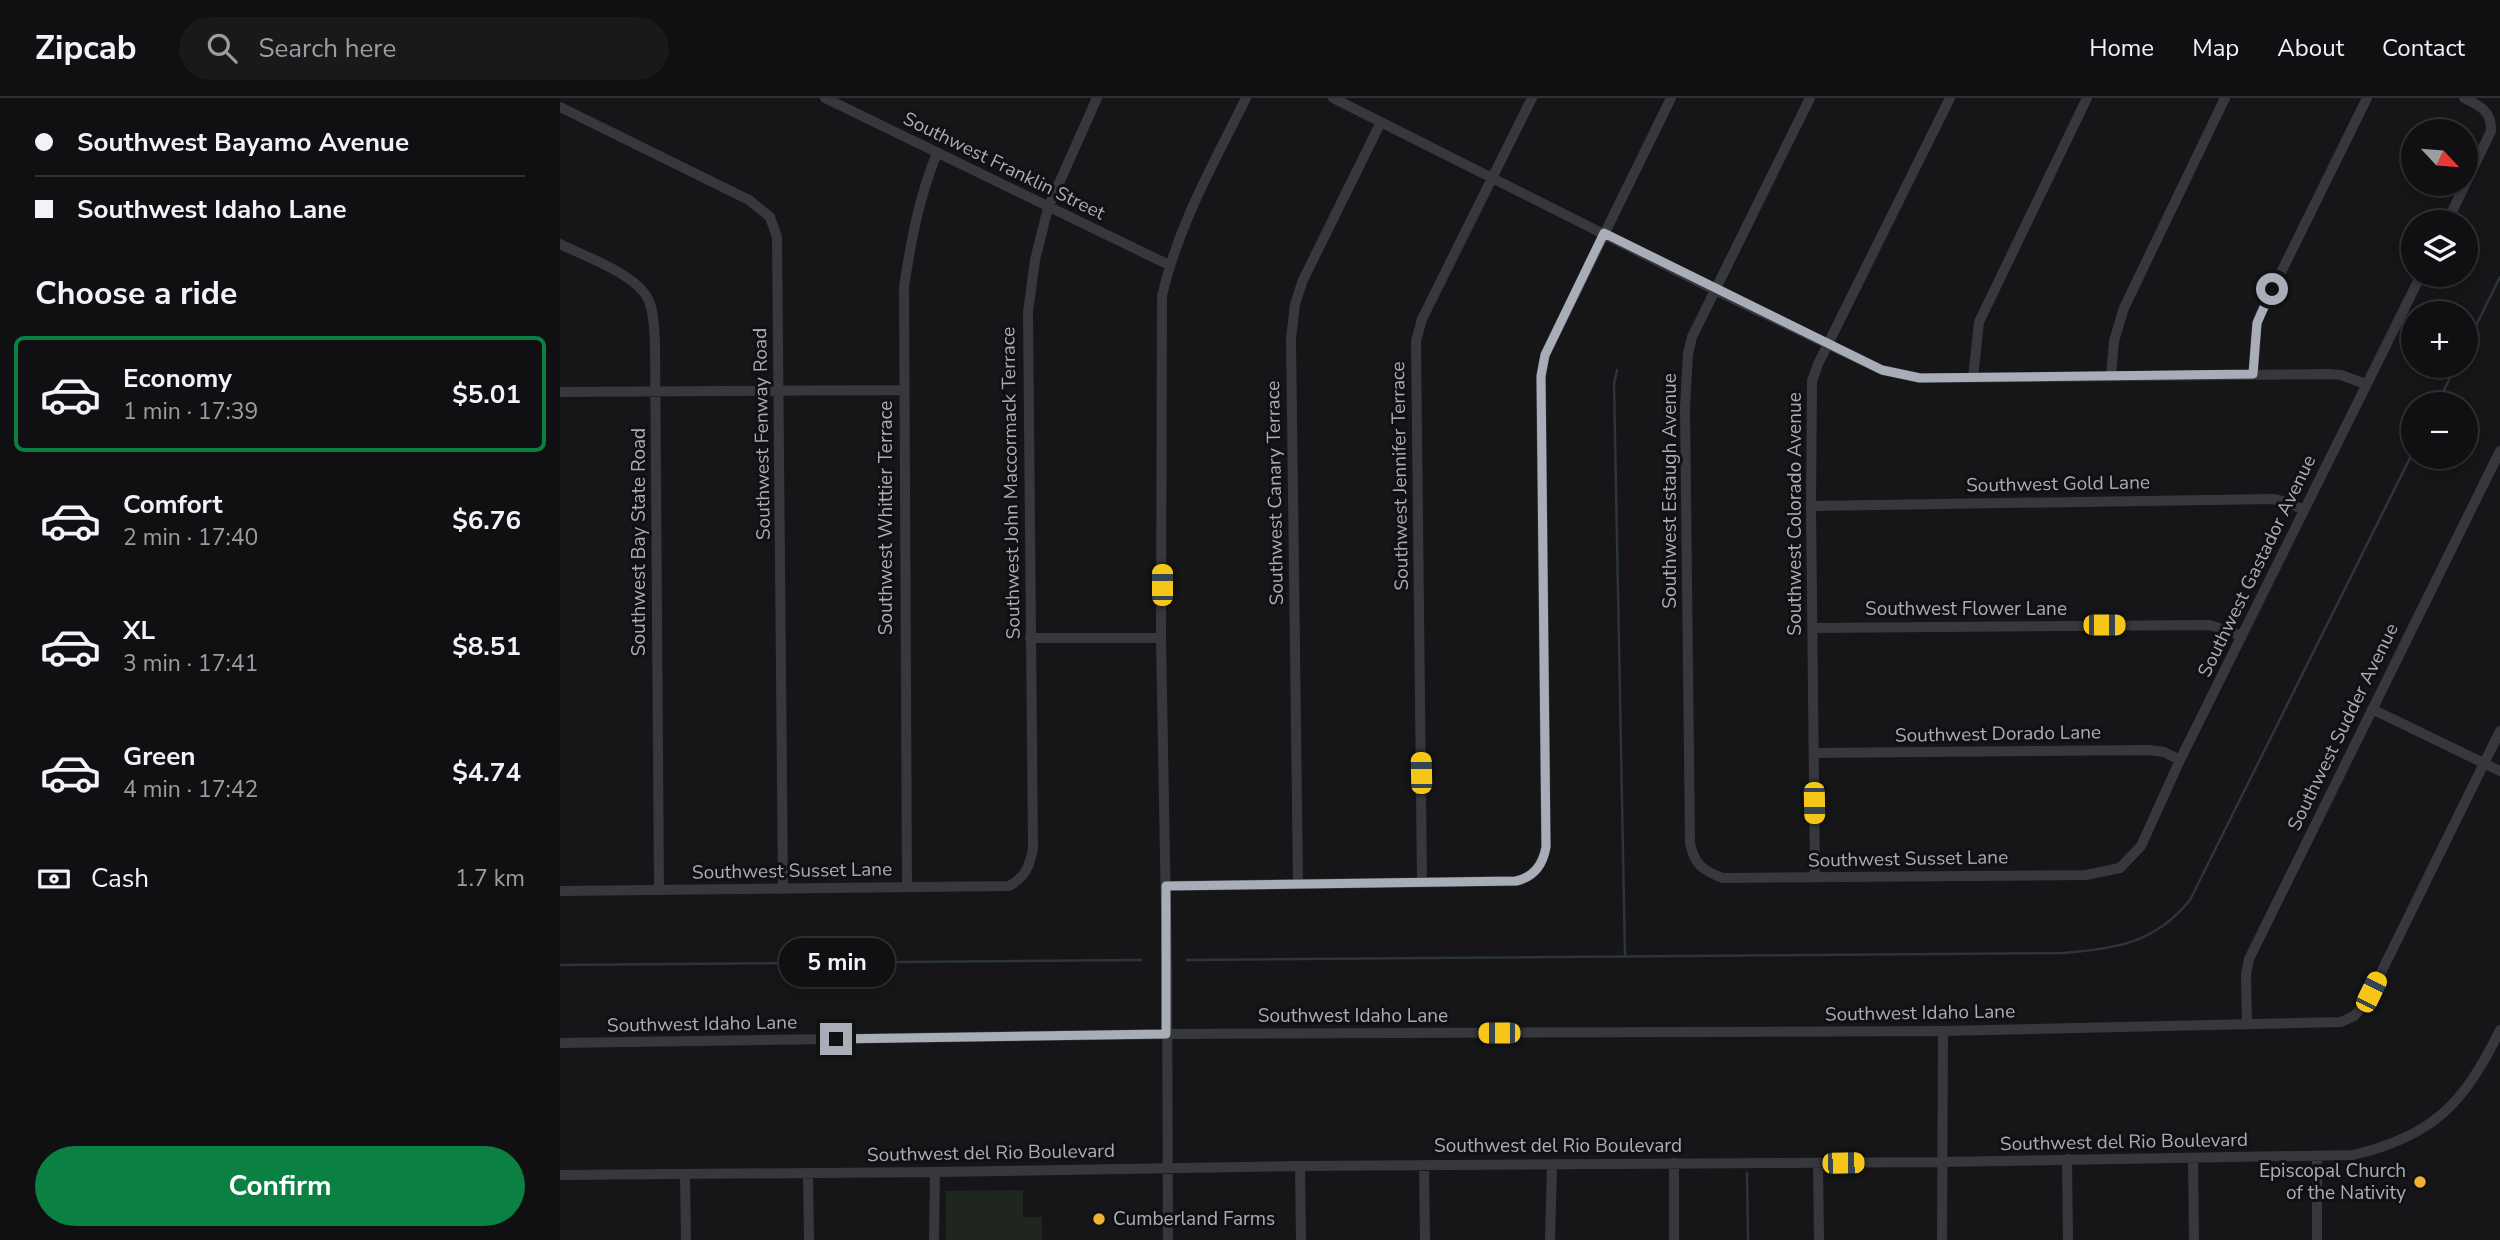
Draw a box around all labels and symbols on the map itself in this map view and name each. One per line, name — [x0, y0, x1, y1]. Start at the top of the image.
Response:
street label: Southwest Franklin Street — [899, 106, 1110, 226]
north arrow — [2401, 119, 2478, 196]
route start — [2256, 273, 2288, 305]
street label: Southwest John Maccormack Terrace — [995, 326, 1027, 640]
street label: Southwest Fenway Road — [747, 328, 777, 540]
street label: Southwest Jennifer Terrace — [1385, 361, 1415, 591]
street label: Southwest Estaugh Avenue — [1657, 373, 1683, 609]
street label: Southwest Canary Terrace — [1260, 380, 1290, 606]
street label: Southwest Colorado Avenue — [1782, 392, 1808, 636]
street label: Southwest Whittier Terrace — [873, 401, 899, 635]
street label: Southwest Bay State Road — [626, 428, 652, 656]
street label: Southwest Gastador Avenue — [2192, 450, 2322, 682]
street label: Southwest Gold Lane — [1966, 469, 2150, 499]
car — [1152, 564, 1173, 606]
street label: Southwest Flower Lane — [1865, 596, 2067, 622]
car — [2084, 615, 2126, 636]
street label: Southwest Sudder Avenue — [2281, 619, 2405, 835]
street label: Southwest Dorado Lane — [1895, 719, 2101, 749]
car — [1411, 752, 1432, 794]
car — [1804, 782, 1825, 824]
street label: Southwest Susset Lane — [1808, 844, 2008, 874]
street label: Southwest Susset Lane — [692, 856, 892, 886]
callout: 5 min — [778, 937, 894, 986]
car — [2353, 969, 2390, 1015]
street label: Southwest Idaho Lane — [1825, 998, 2015, 1028]
street label: Southwest Idaho Lane — [1258, 1003, 1448, 1029]
street label: Southwest Idaho Lane — [607, 1009, 797, 1039]
route end — [820, 1023, 852, 1055]
car — [1479, 1023, 1521, 1044]
street label: Southwest del Rio Boulevard — [2000, 1127, 2248, 1157]
street label: Southwest del Rio Boulevard — [1434, 1133, 1682, 1159]
street label: Southwest del Rio Boulevard — [867, 1138, 1115, 1168]
car — [1822, 1152, 1865, 1174]
place label: Episcopal Church of the Nativity — [2259, 1158, 2406, 1206]
marker: Episcopal Church of the Nativity — [2412, 1174, 2428, 1190]
place label: Cumberland Farms — [1113, 1206, 1275, 1232]
marker: Cumberland Farms — [1091, 1211, 1107, 1227]

